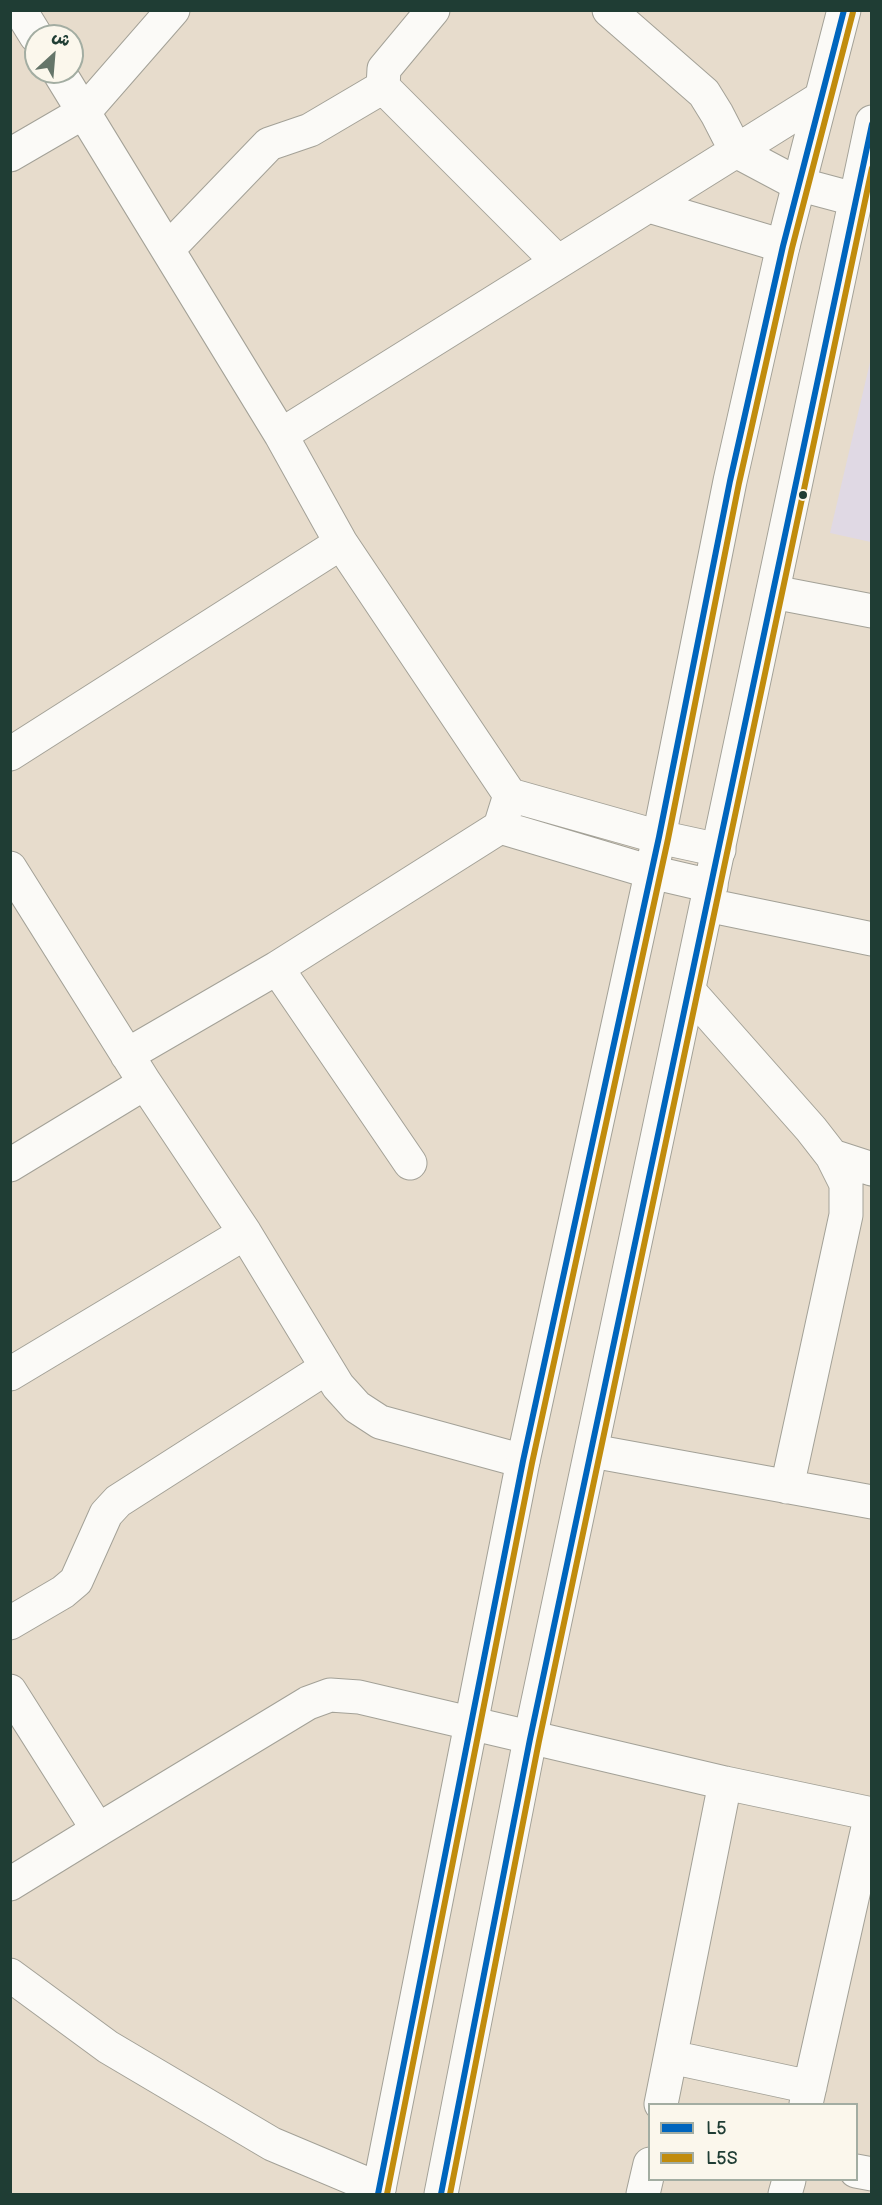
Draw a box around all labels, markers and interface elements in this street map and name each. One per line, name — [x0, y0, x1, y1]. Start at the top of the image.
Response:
north arrow — [24, 24, 84, 84]
text: ش — [49, 27, 73, 52]
unlabelled marker — [797, 489, 809, 501]
legend — [648, 2103, 858, 2181]
text: L5 — [706, 2118, 727, 2139]
text: L5S — [706, 2148, 738, 2169]

